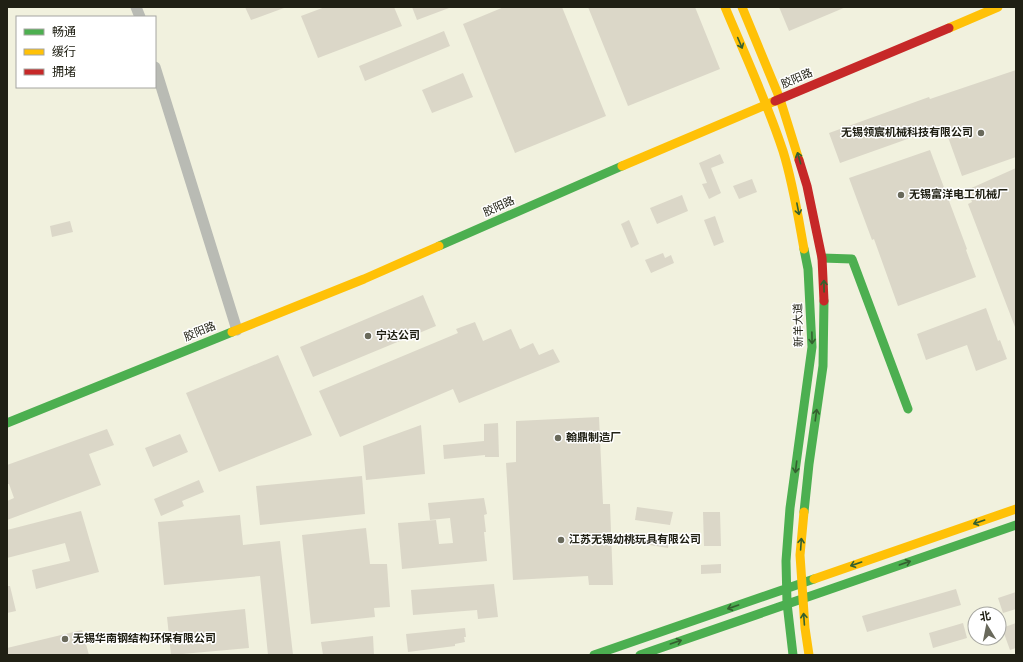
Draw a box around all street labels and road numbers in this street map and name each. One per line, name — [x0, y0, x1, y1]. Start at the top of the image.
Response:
street label: 胶阳路 — [779, 66, 815, 92]
street label: 胶阳路 — [481, 194, 517, 220]
street label: 新羊大道 — [792, 303, 806, 347]
street label: 胶阳路 — [182, 319, 218, 345]

